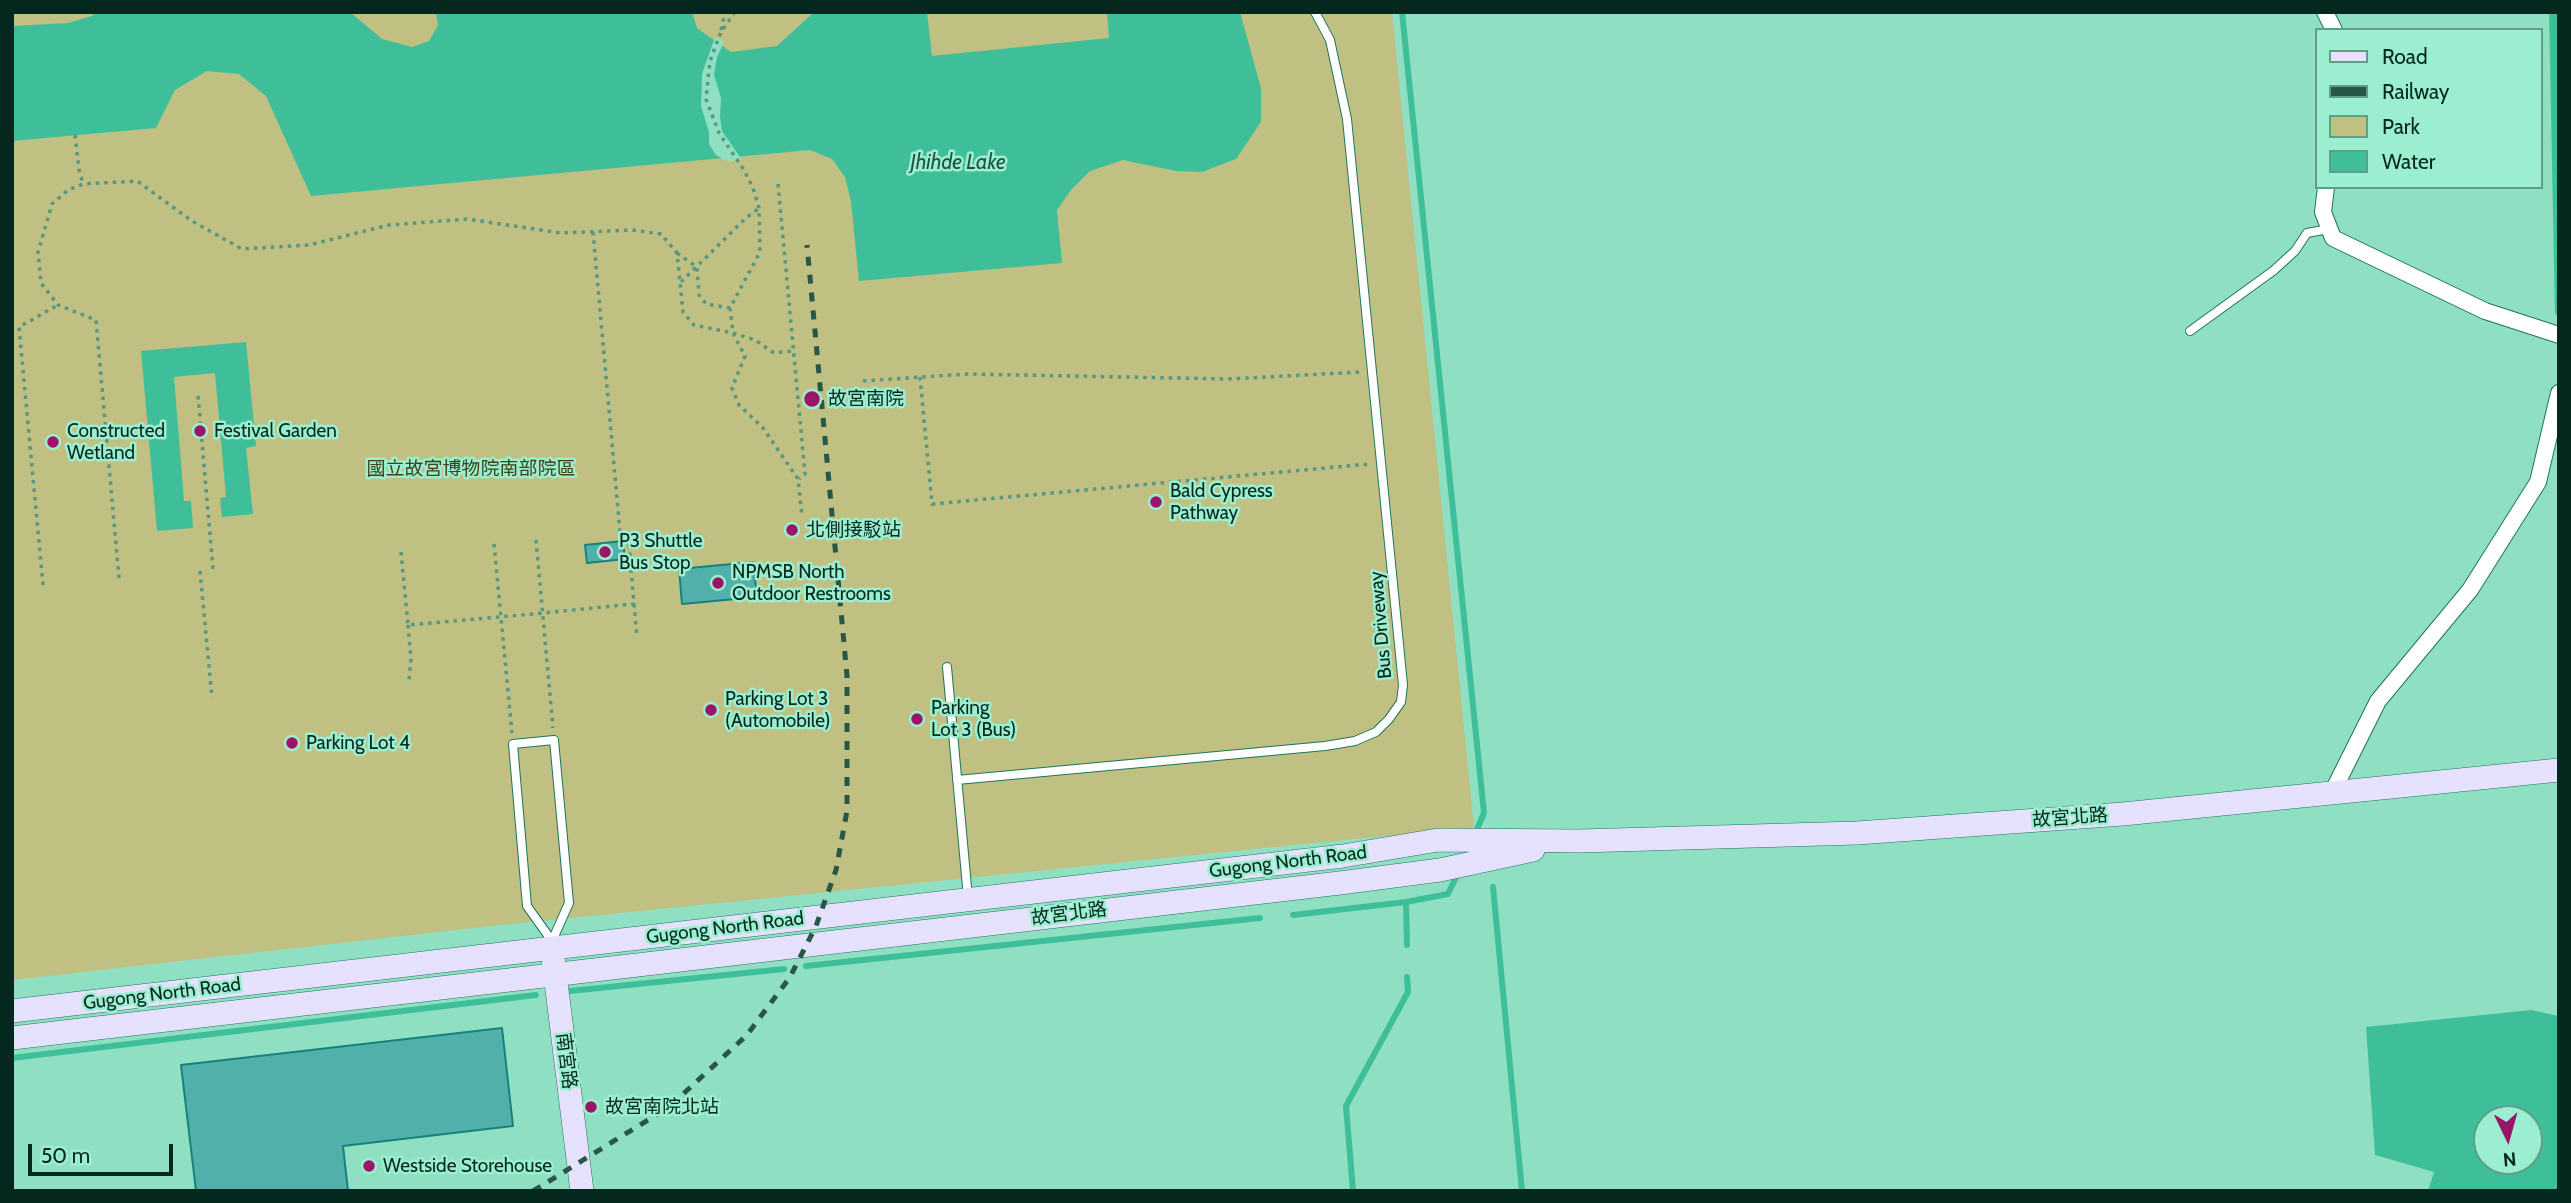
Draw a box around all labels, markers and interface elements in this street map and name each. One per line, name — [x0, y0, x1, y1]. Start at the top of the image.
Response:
legend — [2316, 28, 2543, 189]
text: Road — [2382, 44, 2428, 69]
text: Railway — [2382, 79, 2449, 104]
text: Park — [2382, 114, 2420, 139]
text: Water — [2382, 149, 2435, 174]
water label: Jhihde Lake — [910, 150, 1006, 176]
place label: 故宮南院 — [828, 388, 904, 410]
marker: 故宮南院 — [802, 389, 822, 409]
place label: Constructed Wetland — [67, 420, 165, 464]
place label: Festival Garden — [214, 420, 337, 442]
marker: Festival Garden — [192, 423, 208, 439]
marker: Constructed Wetland — [45, 434, 61, 450]
park label: 國立故宮博物院南部院區 — [367, 458, 575, 480]
place label: Bald Cypress Pathway — [1170, 480, 1273, 524]
marker: Bald Cypress Pathway — [1148, 494, 1164, 510]
place label: 北側接駁站 — [806, 519, 901, 541]
marker: 北側接駁站 — [784, 522, 800, 538]
place label: P3 Shuttle Bus Stop — [619, 530, 702, 574]
marker: P3 Shuttle Bus Stop — [597, 544, 613, 560]
place label: NPMSB North Outdoor Restrooms — [732, 561, 891, 605]
street label: Bus Driveway — [1365, 570, 1397, 680]
marker: NPMSB North Outdoor Restrooms — [710, 575, 726, 591]
place label: Parking Lot 3 (Automobile) — [725, 688, 830, 732]
place label: Parking Lot 3 (Bus) — [931, 697, 1016, 741]
marker: Parking Lot 3 (Automobile) — [703, 702, 719, 718]
marker: Parking Lot 3 (Bus) — [909, 711, 925, 727]
place label: Parking Lot 4 — [306, 732, 410, 754]
marker: Parking Lot 4 — [284, 735, 300, 751]
street label: 故宮北路 — [2031, 804, 2109, 832]
street label: Gugong North Road — [1208, 841, 1368, 883]
street label: 故宮北路 — [1030, 898, 1108, 930]
street label: Gugong North Road — [645, 907, 805, 949]
street label: Gugong North Road — [82, 973, 242, 1015]
street label: 南宮路 — [551, 1031, 581, 1091]
place label: 故宮南院北站 — [605, 1096, 719, 1118]
marker: 故宮南院北站 — [583, 1099, 599, 1115]
north arrow — [2473, 1105, 2543, 1175]
scale bar — [32, 1130, 177, 1174]
text: 50 m — [41, 1143, 90, 1168]
text: N — [2502, 1147, 2517, 1171]
place label: Westside Storehouse — [383, 1155, 552, 1177]
marker: Westside Storehouse — [361, 1158, 377, 1174]

